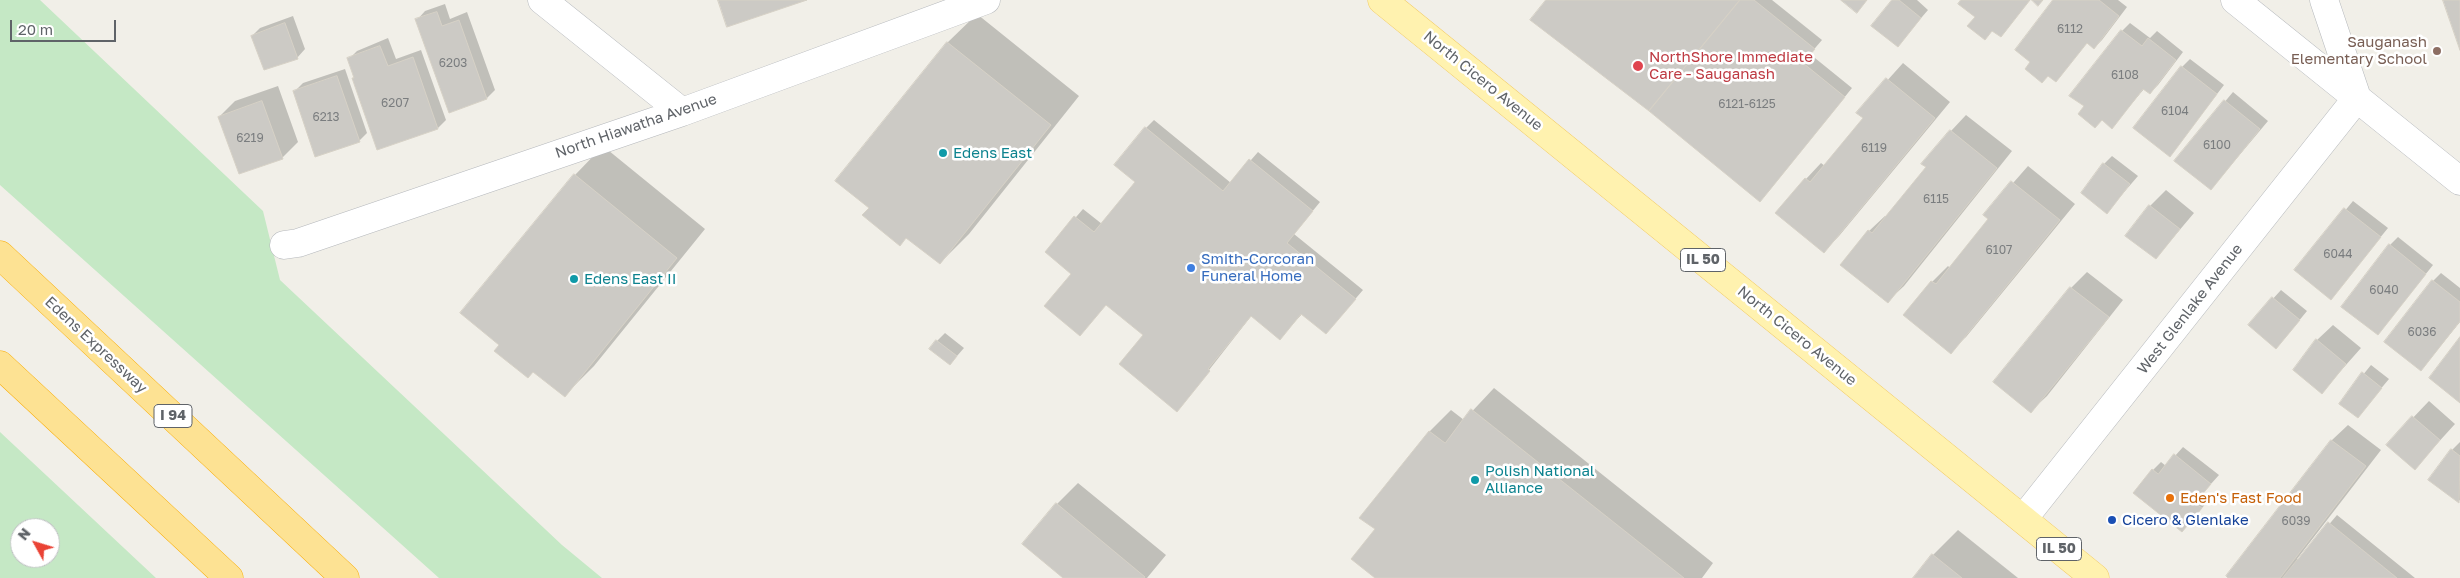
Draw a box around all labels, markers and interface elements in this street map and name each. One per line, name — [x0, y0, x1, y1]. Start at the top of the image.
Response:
scale bar — [12, 10, 119, 42]
text: 20 m — [18, 20, 53, 38]
house number: 6112 — [2057, 22, 2083, 36]
street label: North Cicero Avenue — [1420, 27, 1546, 135]
place label: Sauganash Elementary School — [2291, 33, 2427, 68]
marker: Sauganash Elementary School — [2431, 45, 2443, 57]
place label: NorthShore Immediate Care - Sauganash — [1649, 48, 1813, 83]
house number: 6203 — [439, 56, 467, 70]
marker: NorthShore Immediate Care - Sauganash — [1631, 59, 1645, 73]
house number: 6108 — [2111, 68, 2139, 82]
street label: North Hiawatha Avenue — [553, 90, 719, 162]
house number: 6207 — [381, 96, 409, 110]
house number: 6121-6125 — [1718, 97, 1776, 111]
house number: 6104 — [2161, 104, 2189, 118]
house number: 6213 — [312, 110, 340, 124]
house number: 6219 — [236, 131, 264, 145]
house number: 6100 — [2203, 138, 2231, 152]
house number: 6119 — [1861, 141, 1887, 155]
place label: Edens East — [953, 144, 1032, 162]
marker: Edens East — [937, 147, 949, 159]
house number: 6115 — [1923, 192, 1949, 206]
street label: West Glenlake Avenue — [2134, 240, 2246, 378]
house number: 6107 — [1986, 243, 2012, 257]
house number: 6044 — [2323, 247, 2353, 261]
road number: IL 50 — [1680, 248, 1726, 272]
place label: Smith-Corcoran Funeral Home — [1201, 250, 1314, 285]
marker: Smith-Corcoran Funeral Home — [1185, 262, 1197, 274]
place label: Edens East II — [584, 270, 676, 288]
marker: Edens East II — [568, 273, 580, 285]
street label: North Cicero Avenue — [1734, 282, 1860, 390]
house number: 6040 — [2369, 283, 2399, 297]
street label: Edens Expressway — [41, 293, 151, 397]
house number: 6036 — [2408, 325, 2436, 339]
road number: I 94 — [154, 404, 192, 428]
place label: Polish National Alliance — [1485, 462, 1595, 497]
marker: Polish National Alliance — [1469, 474, 1481, 486]
place label: Eden's Fast Food — [2180, 489, 2302, 507]
marker: Eden's Fast Food — [2164, 492, 2176, 504]
place label: Cicero & Glenlake — [2122, 511, 2249, 529]
marker: Cicero & Glenlake — [2106, 514, 2118, 526]
house number: 6039 — [2282, 514, 2310, 528]
north arrow — [10, 518, 60, 568]
text: N — [14, 524, 34, 543]
road number: IL 50 — [2036, 538, 2082, 560]

